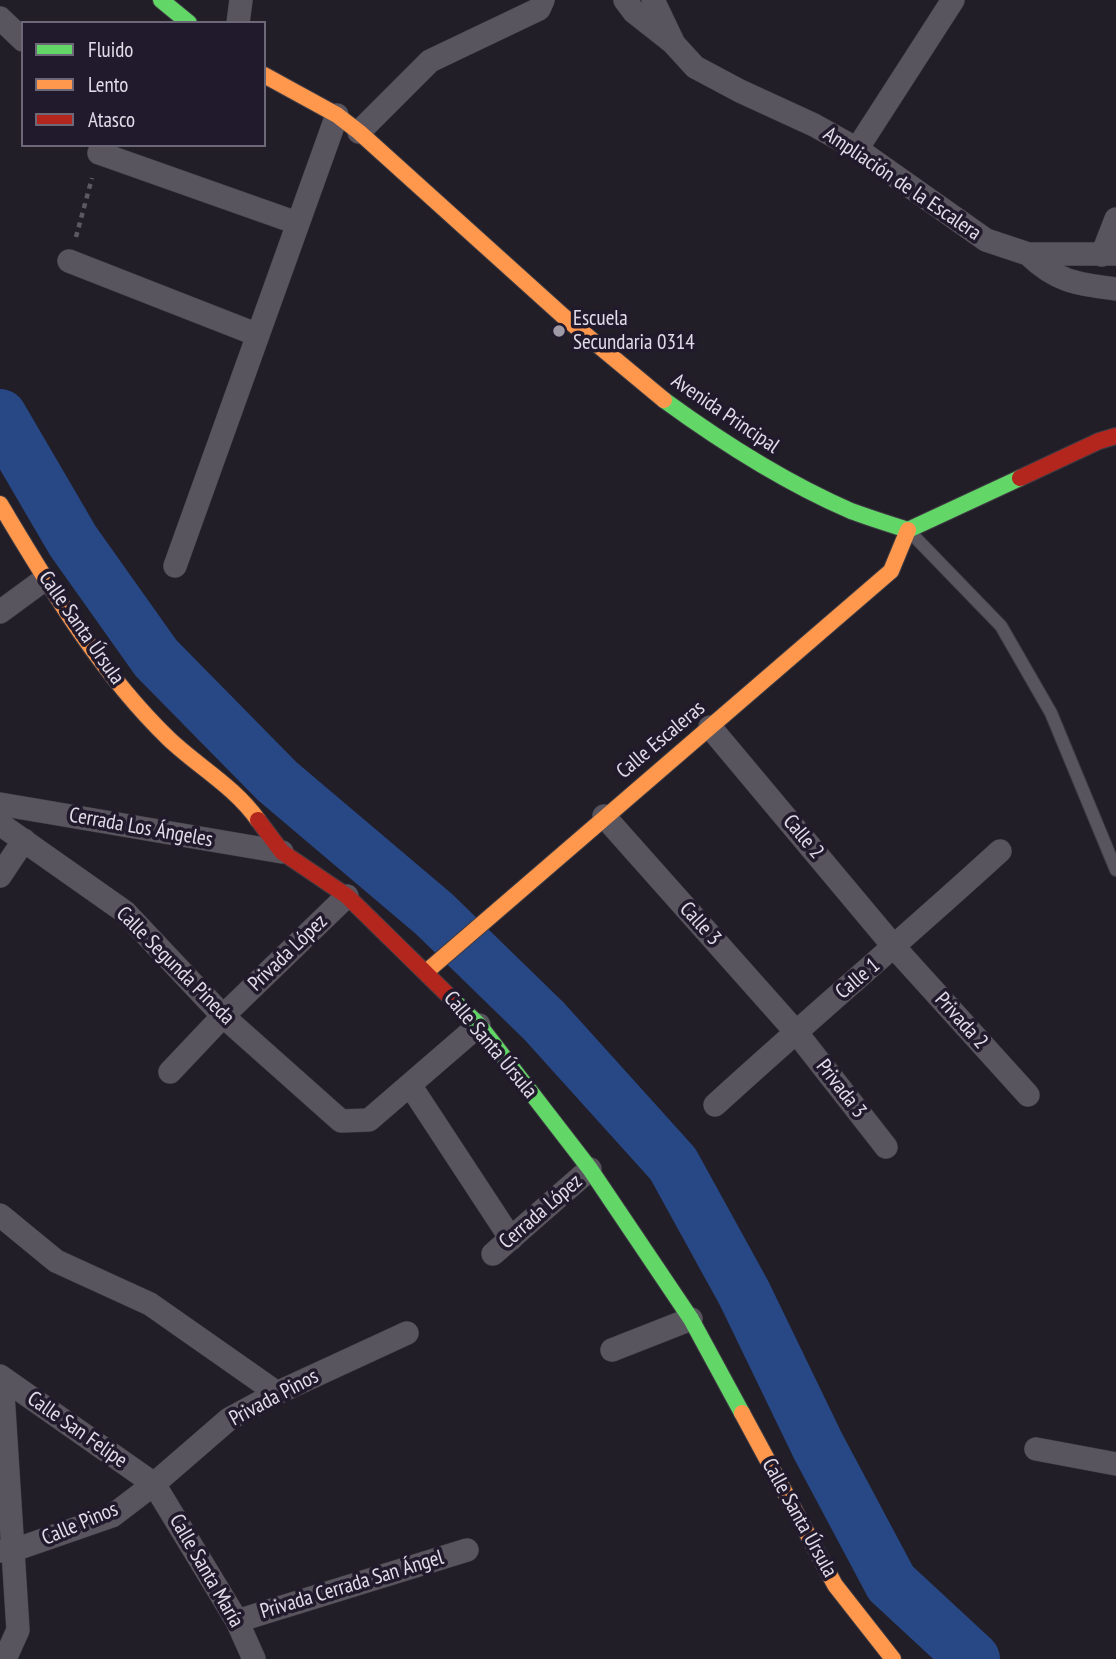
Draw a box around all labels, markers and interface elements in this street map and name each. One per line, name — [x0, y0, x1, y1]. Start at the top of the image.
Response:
legend — [21, 21, 266, 147]
text: Fluido — [88, 36, 133, 63]
text: Lento — [88, 71, 128, 98]
text: Atasco — [88, 106, 135, 133]
street label: Ampliación de la Escalera — [818, 122, 986, 246]
place label: Escuela Secundaria 0314 — [573, 306, 695, 356]
marker: Escuela Secundaria 0314 — [551, 323, 567, 339]
street label: Avenida Principal — [666, 369, 784, 459]
street label: Calle Santa Úrsula — [33, 567, 129, 689]
street label: Calle Escaleras — [612, 696, 710, 784]
street label: Cerrada Los Ángeles — [67, 803, 215, 853]
street label: Calle 2 — [777, 810, 829, 864]
street label: Calle 3 — [674, 897, 726, 951]
street label: Calle Segunda Pineda — [111, 902, 239, 1030]
street label: Privada López — [243, 909, 333, 997]
street label: Calle 1 — [831, 953, 885, 1005]
street label: Calle Santa Úrsula — [438, 986, 542, 1104]
street label: Privada 2 — [929, 988, 993, 1054]
street label: Privada 3 — [810, 1055, 872, 1123]
street label: Cerrada López — [494, 1169, 588, 1255]
street label: Privada Pinos — [225, 1364, 323, 1432]
street label: Calle San Felipe — [22, 1386, 132, 1474]
street label: Calle Santa Úrsula — [756, 1454, 842, 1582]
street label: Calle Pinos — [38, 1497, 122, 1551]
street label: Calle Santa María — [163, 1510, 249, 1632]
street label: Privada Cerrada San Ángel — [257, 1545, 447, 1625]

